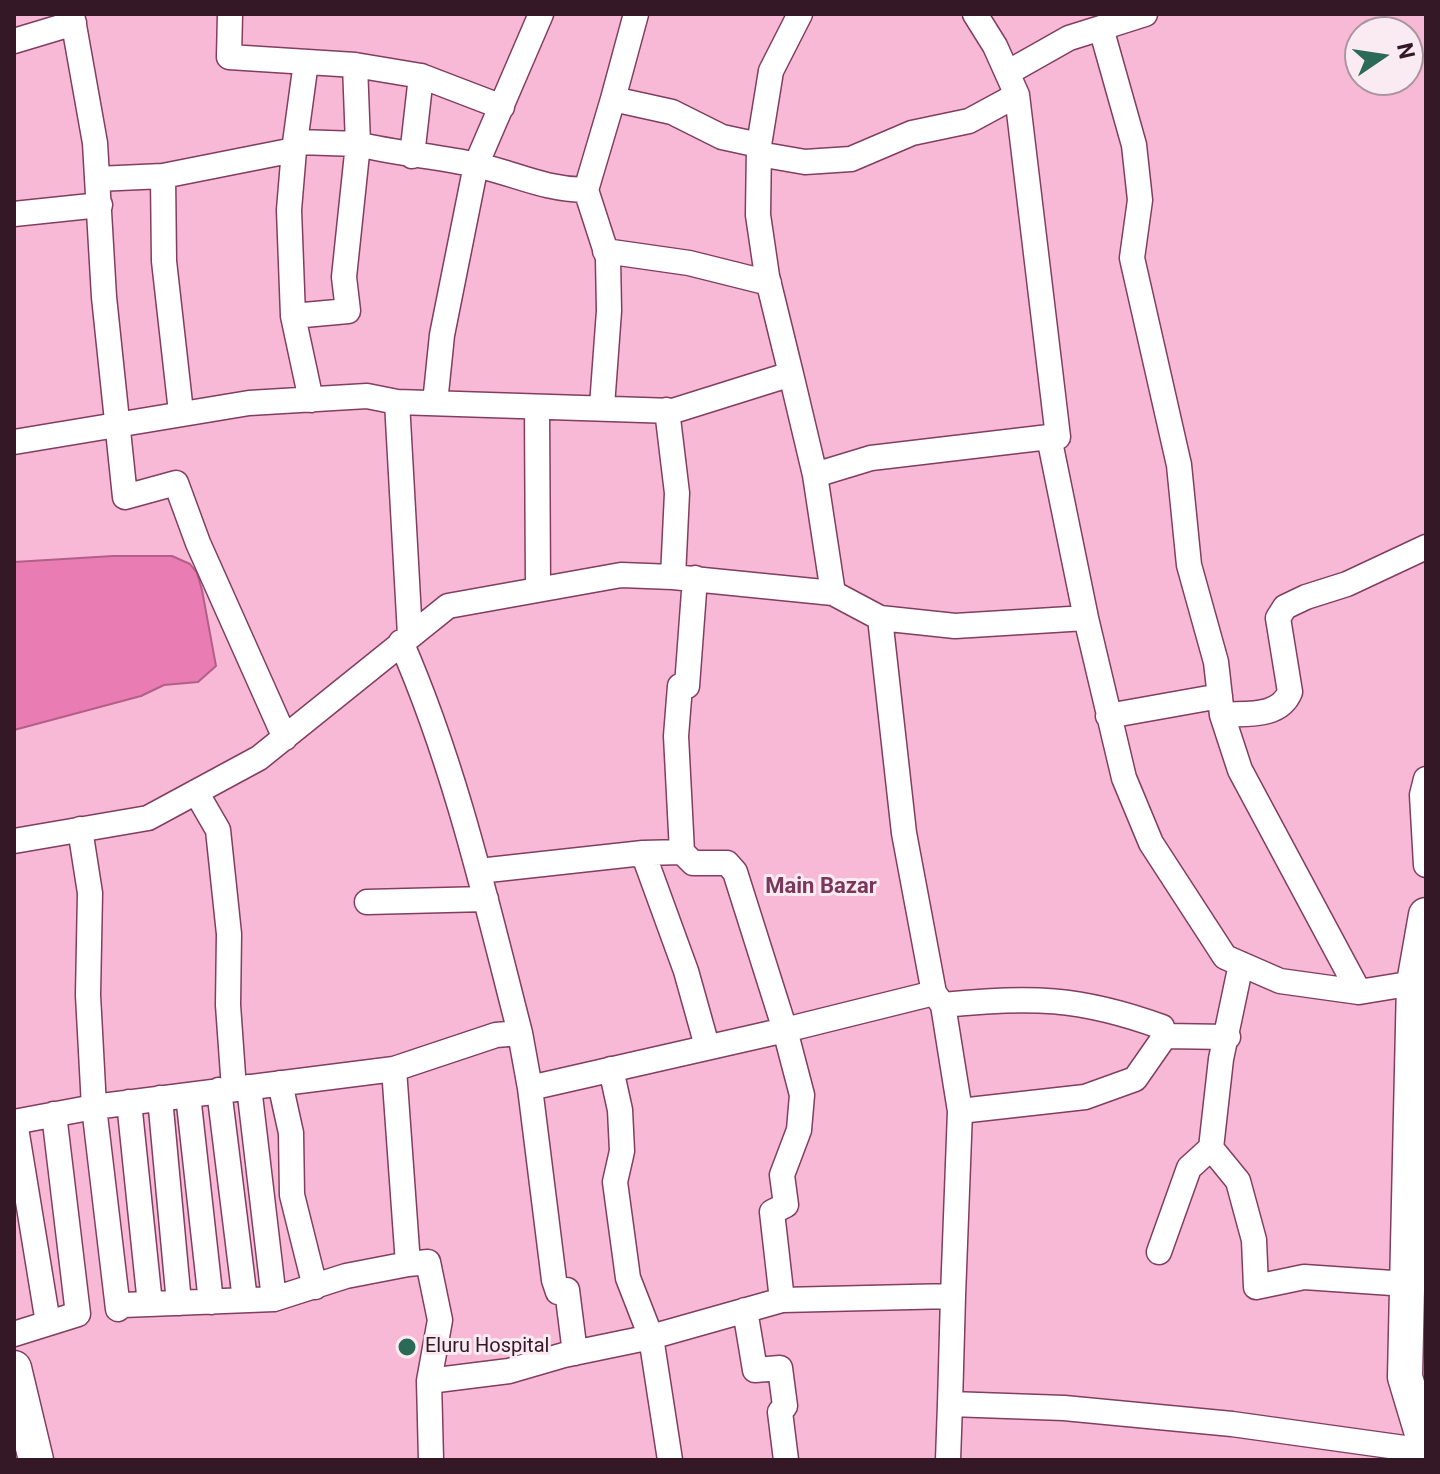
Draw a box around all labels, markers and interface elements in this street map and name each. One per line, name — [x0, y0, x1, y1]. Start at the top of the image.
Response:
north arrow — [1344, 16, 1424, 96]
text: N — [1392, 41, 1420, 61]
district label: Main Bazar — [765, 874, 877, 900]
place label: Eluru Hospital — [425, 1335, 549, 1359]
marker: Eluru Hospital — [396, 1336, 418, 1358]

